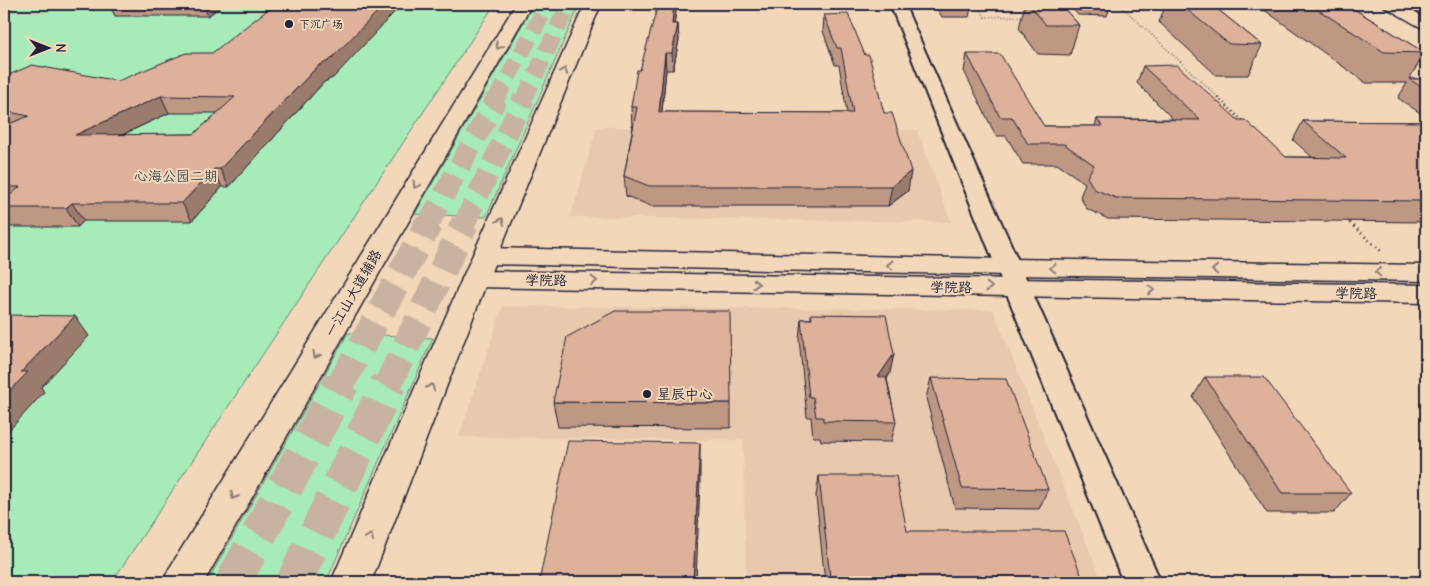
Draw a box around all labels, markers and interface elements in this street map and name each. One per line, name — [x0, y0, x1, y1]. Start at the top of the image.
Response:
marker: 下沉广场 — [283, 18, 295, 30]
place label: 下沉广场 — [299, 18, 343, 31]
north arrow — [22, 22, 72, 72]
one-way arrow — [496, 40, 506, 49]
text: N — [52, 43, 69, 53]
one-way arrow — [558, 67, 569, 76]
park label: 心海公园二期 — [134, 168, 218, 185]
one-way arrow — [413, 180, 423, 189]
one-way arrow — [495, 217, 506, 226]
street label: 一江山大道辅路 — [322, 247, 385, 340]
one-way arrow — [886, 259, 894, 270]
one-way arrow — [1048, 263, 1056, 273]
one-way arrow — [1211, 265, 1218, 275]
one-way arrow — [1373, 267, 1381, 277]
street label: 学院路 — [525, 272, 567, 289]
one-way arrow — [590, 276, 598, 286]
one-way arrow — [753, 278, 761, 289]
street label: 学院路 — [930, 279, 972, 296]
one-way arrow — [986, 282, 993, 292]
one-way arrow — [1148, 285, 1155, 295]
street label: 学院路 — [1335, 285, 1377, 302]
one-way arrow — [312, 350, 322, 359]
one-way arrow — [425, 383, 435, 392]
place label: 星辰中心 — [657, 386, 713, 403]
marker: 星辰中心 — [641, 388, 653, 400]
one-way arrow — [230, 490, 240, 499]
one-way arrow — [363, 533, 374, 542]

